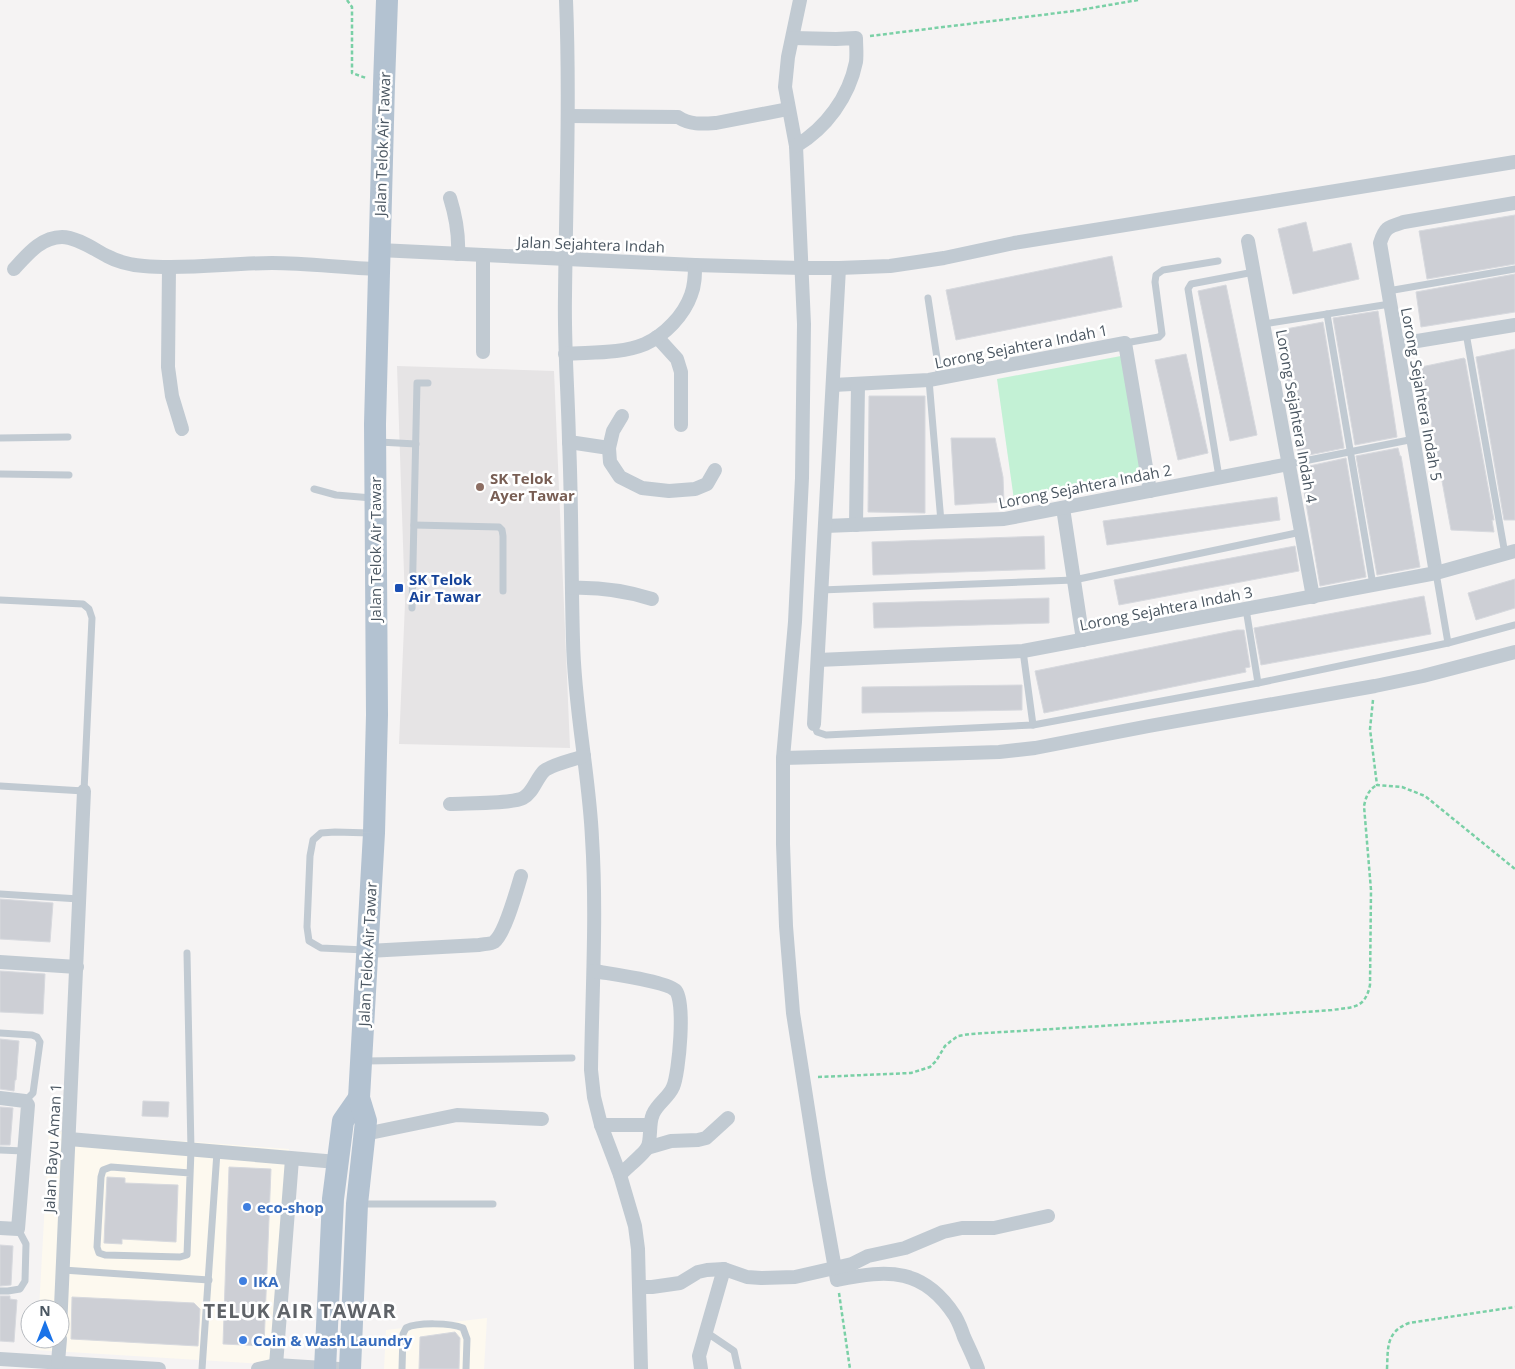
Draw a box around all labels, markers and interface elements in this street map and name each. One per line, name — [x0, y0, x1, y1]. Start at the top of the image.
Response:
street label: Jalan Telok Air Tawar — [369, 71, 395, 219]
street label: Jalan Sejahtera Indah — [515, 231, 665, 257]
street label: Lorong Sejahtera Indah 5 — [1397, 306, 1447, 482]
street label: Lorong Sejahtera Indah 1 — [933, 319, 1109, 373]
street label: Lorong Sejahtera Indah 4 — [1272, 328, 1322, 505]
street label: Lorong Sejahtera Indah 2 — [997, 459, 1173, 513]
place label: SK Telok Ayer Tawar — [490, 468, 575, 505]
street label: Jalan Telok Air Tawar — [365, 477, 385, 623]
marker: SK Telok Ayer Tawar — [474, 481, 486, 493]
place label: SK Telok Air Tawar — [409, 569, 481, 606]
street label: Lorong Sejahtera Indah 3 — [1078, 581, 1254, 635]
marker: SK Telok Air Tawar — [393, 582, 405, 594]
street label: Jalan Telok Air Tawar — [353, 881, 381, 1029]
street label: Jalan Bayu Aman 1 — [39, 1083, 65, 1215]
place label: eco-shop — [257, 1197, 324, 1217]
marker: eco-shop — [241, 1201, 253, 1213]
place label: IKA — [253, 1271, 279, 1291]
marker: IKA — [237, 1275, 249, 1287]
district label: TELUK AIR TAWAR — [203, 1297, 397, 1324]
north arrow — [20, 1299, 70, 1349]
text: N — [39, 1301, 51, 1320]
place label: Coin & Wash Laundry — [253, 1330, 413, 1350]
marker: Coin & Wash Laundry — [237, 1334, 249, 1346]

